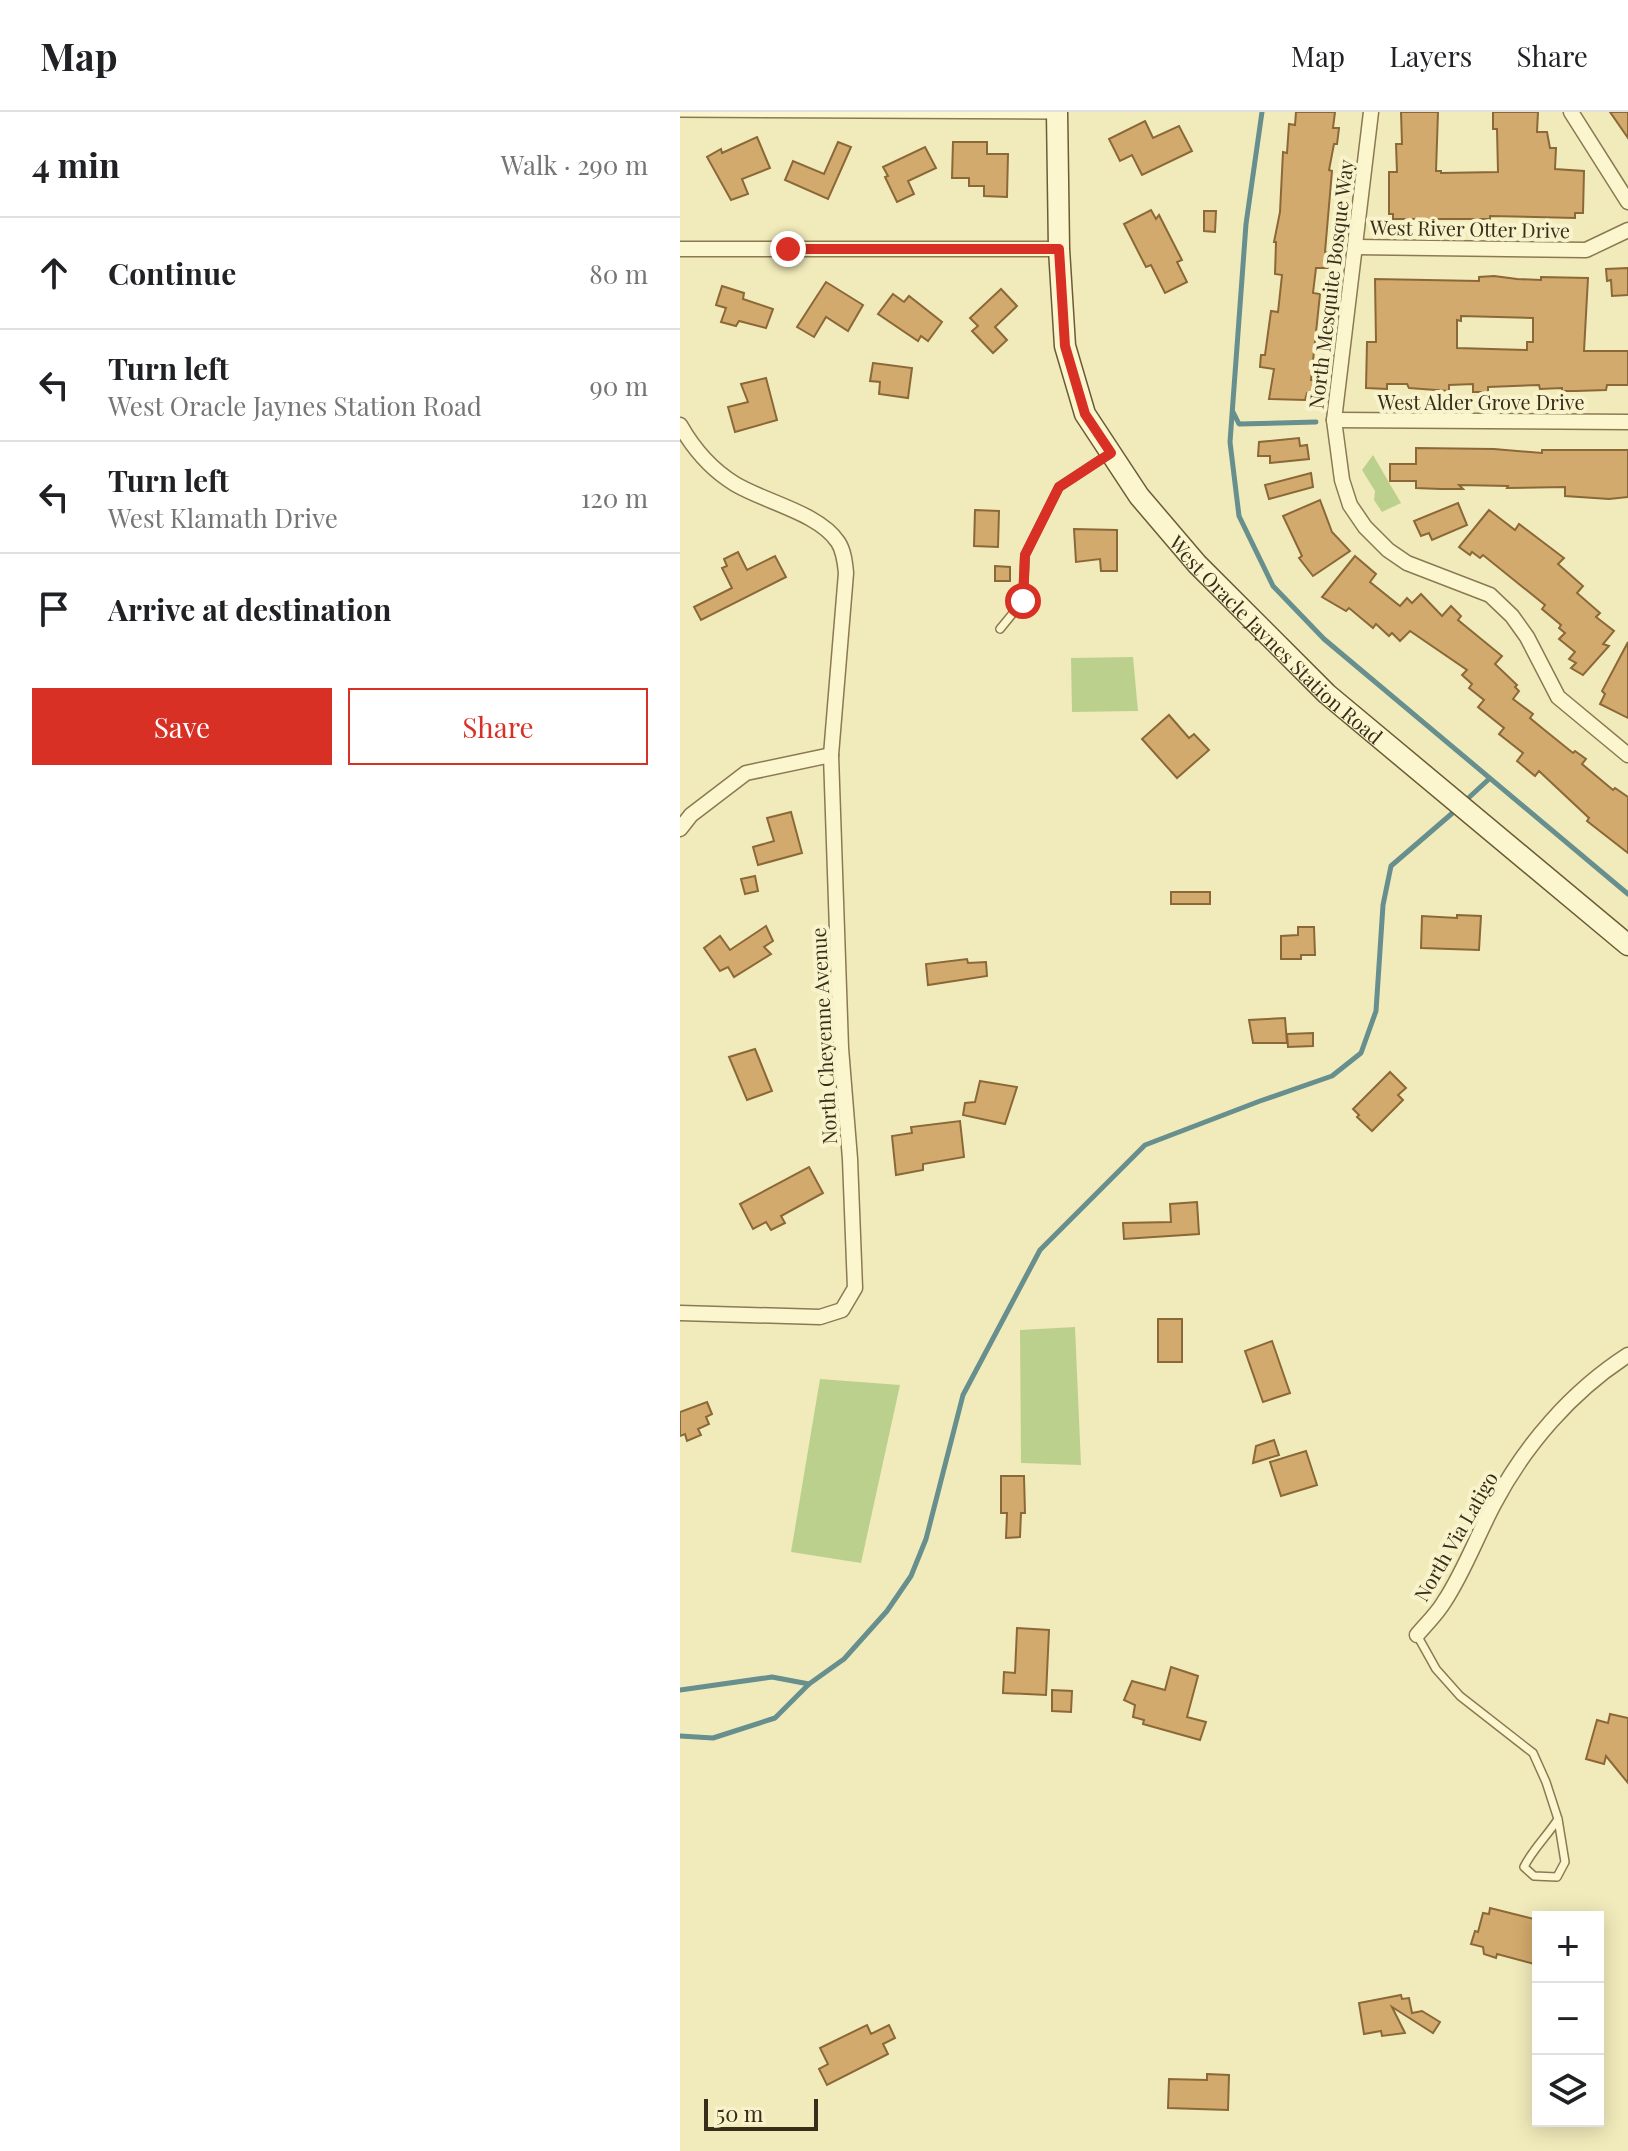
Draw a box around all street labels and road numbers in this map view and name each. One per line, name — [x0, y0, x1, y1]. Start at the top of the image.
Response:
street label: North Mesquite Bosque Way — [1301, 158, 1359, 410]
street label: West River Otter Drive — [1369, 213, 1570, 243]
street label: West Alder Grove Drive — [1376, 388, 1585, 415]
street label: West Oracle Jaynes Station Road — [1164, 528, 1389, 749]
street label: North Cheyenne Avenue — [804, 927, 842, 1145]
street label: North Via Latigo — [1407, 1466, 1503, 1606]

